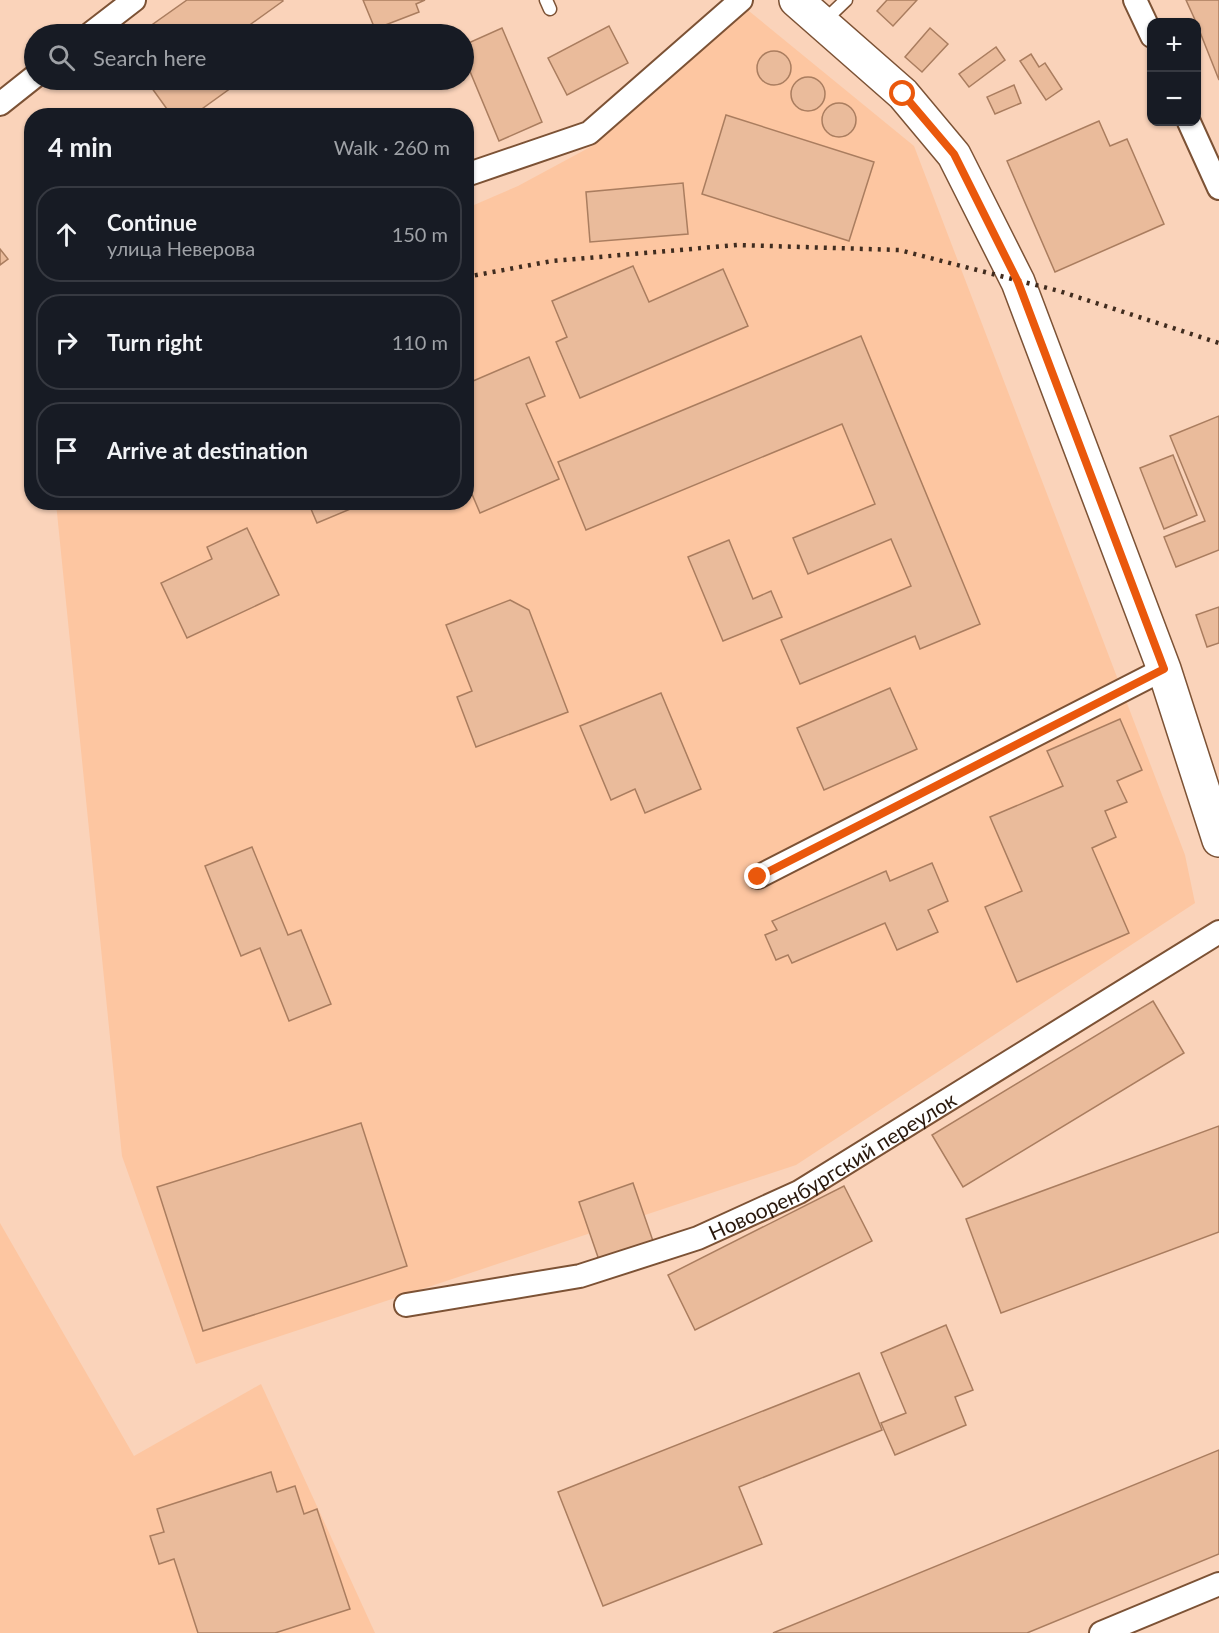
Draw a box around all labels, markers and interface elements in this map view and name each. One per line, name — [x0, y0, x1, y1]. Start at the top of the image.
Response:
map controls — [1147, 18, 1201, 126]
button: + — [1147, 18, 1201, 72]
search box — [24, 24, 474, 90]
icon: search — [45, 41, 78, 74]
text: Search here — [93, 44, 206, 71]
button: − — [1147, 72, 1201, 126]
route start — [889, 80, 915, 106]
text: 4 min — [48, 131, 112, 163]
text: Walk · 260 m — [334, 135, 450, 159]
text: Continue — [107, 209, 197, 236]
icon: ahead — [50, 218, 83, 251]
text: 150 m — [392, 222, 448, 246]
text: улица Неверова — [107, 236, 255, 260]
icon: right — [50, 326, 83, 359]
text: Turn right — [107, 329, 202, 356]
text: 110 m — [392, 330, 448, 354]
icon: arrive — [50, 434, 83, 467]
text: Arrive at destination — [107, 437, 308, 464]
route end — [744, 863, 770, 889]
street label: Новооренбургский переулок — [704, 1086, 960, 1244]

